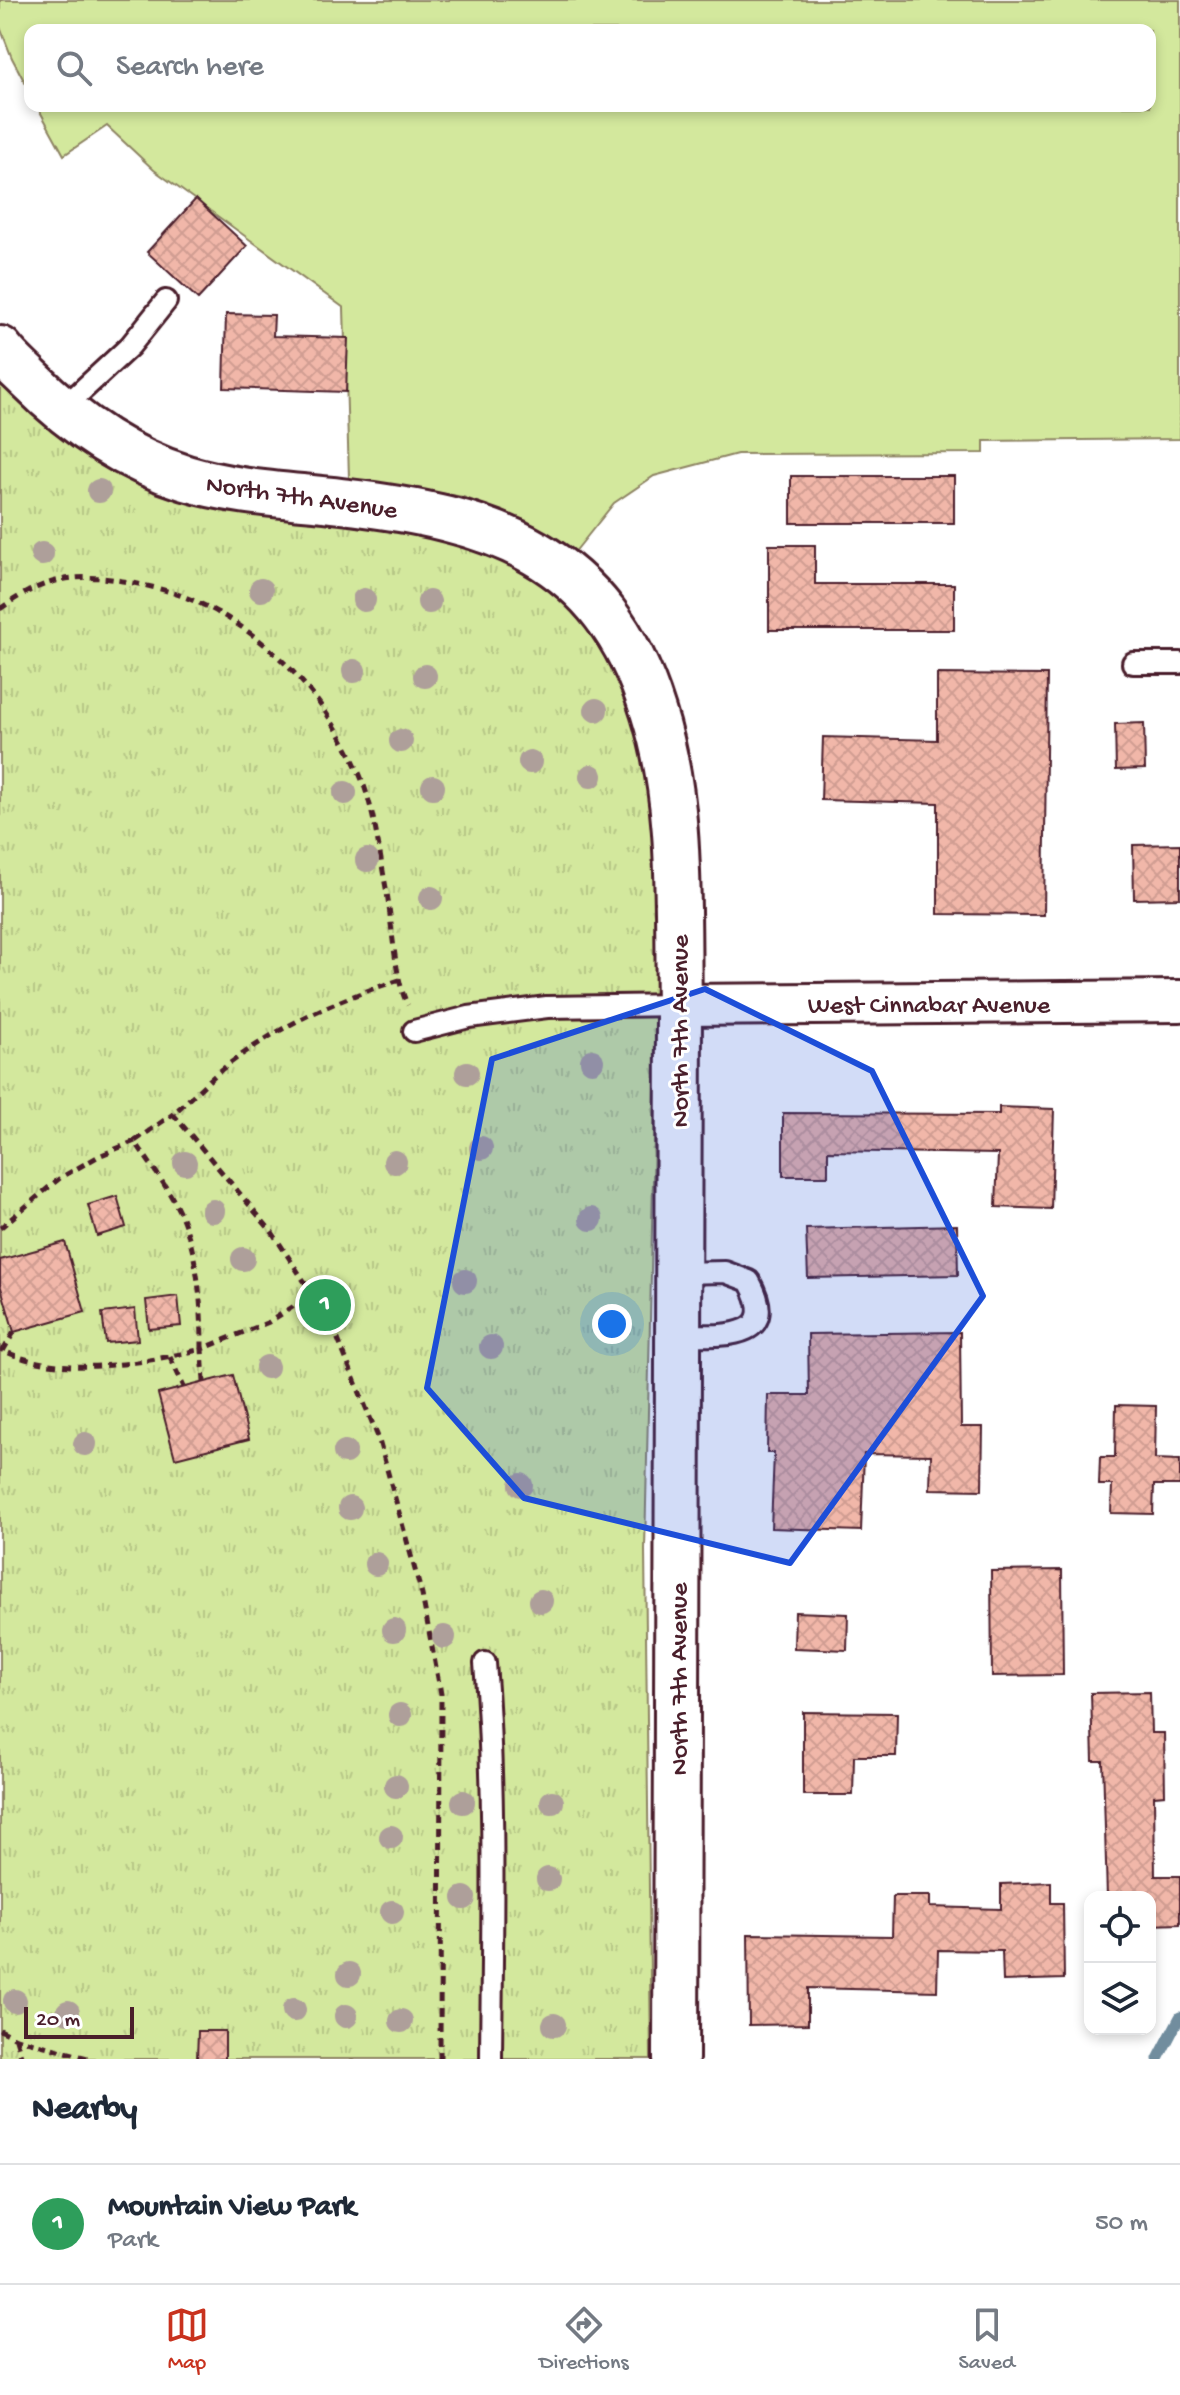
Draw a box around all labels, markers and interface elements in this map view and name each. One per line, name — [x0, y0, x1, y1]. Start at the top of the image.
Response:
search box — [24, 24, 1156, 112]
icon: search — [52, 46, 96, 90]
text: Search here — [116, 51, 264, 86]
street label: North 7th Avenue — [204, 471, 400, 528]
street label: North 7th Avenue — [667, 934, 698, 1127]
street label: West Cinnabar Avenue — [808, 992, 1051, 1023]
pin: 1 — [299, 1275, 351, 1335]
your location — [592, 1304, 632, 1344]
street label: North 7th Avenue — [666, 1582, 697, 1775]
map controls — [1084, 1891, 1156, 2035]
button: locate — [1084, 1891, 1156, 1963]
button: layers — [1084, 1963, 1156, 2035]
scale bar — [24, 2003, 134, 2039]
text: 20 m — [36, 2008, 80, 2034]
text: Nearby — [32, 2091, 137, 2131]
text: Mountain View Park — [108, 2191, 356, 2226]
text: 1 — [53, 2209, 63, 2240]
text: 50 m — [1095, 2209, 1148, 2240]
text: Park — [108, 2226, 158, 2257]
tab: Map — [165, 2303, 209, 2377]
tab: Directions — [539, 2303, 629, 2377]
tab: Saved — [959, 2303, 1015, 2377]

